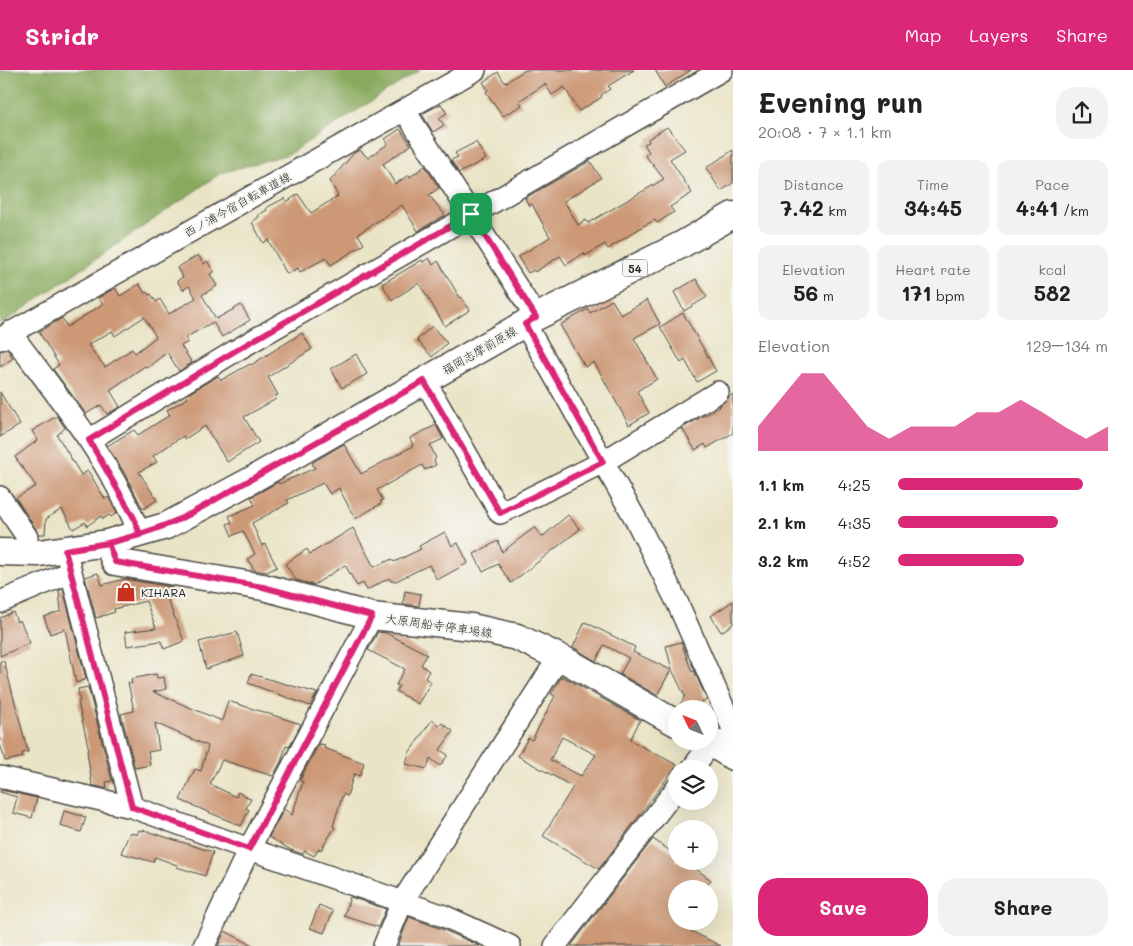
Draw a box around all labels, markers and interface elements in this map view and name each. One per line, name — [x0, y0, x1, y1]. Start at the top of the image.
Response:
text: Stridr — [25, 20, 99, 51]
text: Map — [905, 23, 941, 47]
text: Layers — [969, 23, 1028, 47]
text: Share — [1056, 23, 1108, 47]
text: Evening run — [758, 84, 923, 120]
button: share — [1056, 87, 1108, 139]
text: 20:08 · 7 × 1.1 km — [758, 121, 892, 142]
street label: 西ノ浦今宿自転車道線 — [181, 168, 293, 240]
text: Distance — [784, 175, 844, 194]
text: Time — [917, 175, 949, 194]
text: Pace — [1035, 175, 1069, 194]
pin — [450, 193, 492, 235]
text: 7.42 — [781, 194, 824, 221]
text: 34:45 — [904, 194, 962, 221]
text: 4:41 — [1016, 194, 1058, 221]
icon: arrive — [457, 200, 485, 228]
text: km — [824, 201, 847, 220]
text: /km — [1058, 201, 1089, 220]
road number: 54 — [622, 260, 648, 277]
text: Elevation — [782, 260, 845, 279]
text: Heart rate — [895, 260, 971, 279]
text: kcal — [1038, 260, 1066, 279]
text: 56 — [793, 279, 818, 306]
text: 171 — [901, 279, 932, 306]
text: 582 — [1034, 279, 1071, 306]
text: m — [818, 286, 834, 305]
text: bpm — [932, 286, 965, 305]
street label: 福岡志摩前原線 — [439, 322, 519, 378]
text: Elevation — [758, 335, 830, 356]
text: 129–134 m — [1026, 335, 1108, 356]
text: 1.1 km — [758, 474, 804, 495]
text: 4:25 — [838, 474, 871, 495]
text: 2.1 km — [758, 512, 806, 533]
text: 4:35 — [838, 512, 871, 533]
text: 3.2 km — [758, 550, 809, 571]
text: 4:52 — [838, 550, 871, 571]
shop icon: KIHARA — [115, 581, 137, 603]
place label: KIHARA — [141, 584, 186, 600]
street label: 大原周船寺停車場線 — [384, 610, 494, 640]
north arrow — [668, 700, 718, 750]
map controls — [668, 700, 718, 930]
button: layers — [668, 760, 718, 810]
button: + — [668, 820, 718, 870]
button: Save — [758, 878, 928, 936]
button: Share — [938, 878, 1108, 936]
button: − — [668, 880, 718, 930]

